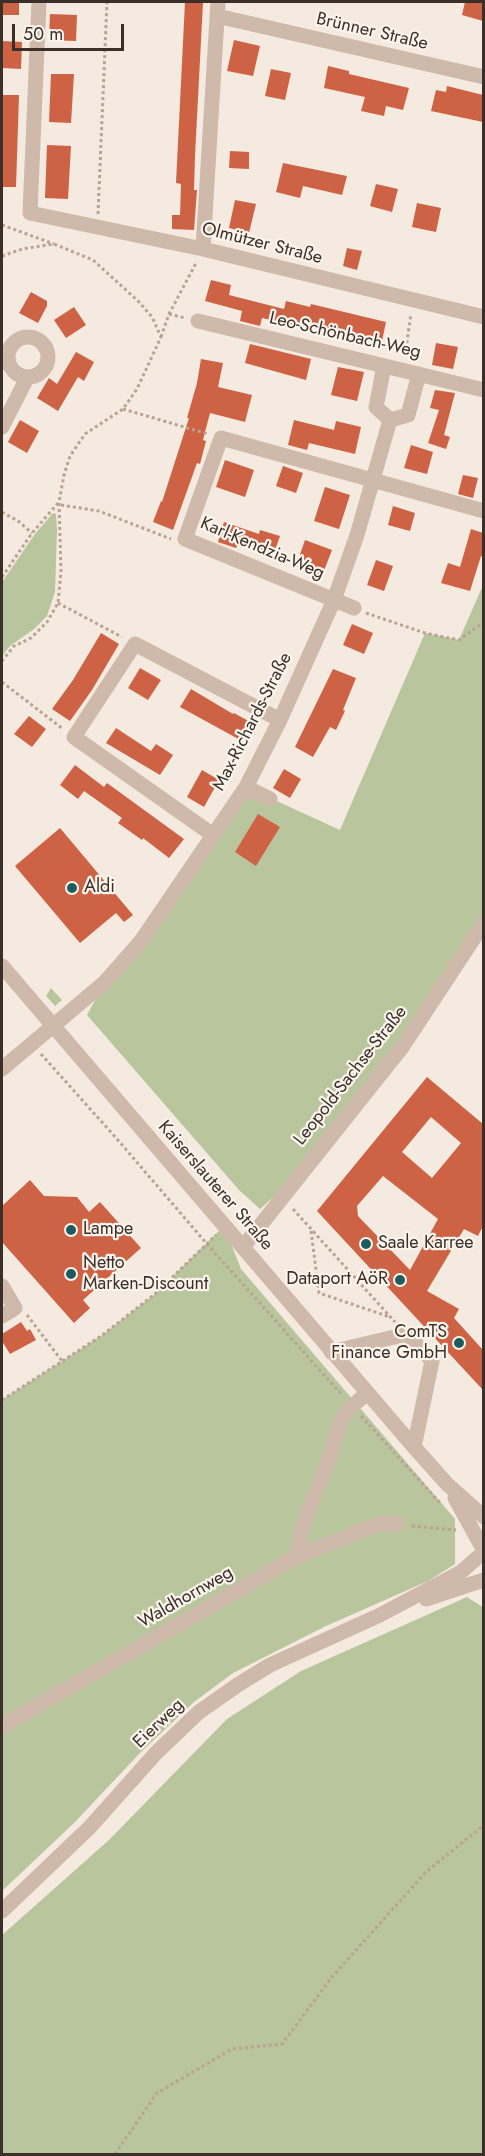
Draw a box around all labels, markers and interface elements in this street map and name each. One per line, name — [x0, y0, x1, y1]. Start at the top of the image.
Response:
street label: Brünner Straße — [314, 9, 430, 55]
scale bar — [15, 12, 128, 50]
text: 50 m — [23, 21, 63, 47]
street label: Olmützer Straße — [199, 219, 325, 269]
street label: Leo-Schönbach-Weg — [267, 308, 423, 364]
street label: Karl-Kendzia-Weg — [197, 513, 327, 585]
street label: Max-Richards-Straße — [209, 649, 297, 795]
place label: Aldi — [84, 877, 115, 899]
marker: Aldi — [65, 881, 79, 895]
street label: Leopold-Sachse-Straße — [290, 1002, 412, 1150]
street label: Kaiserslauterer Straße — [153, 1117, 277, 1255]
place label: Lampe — [83, 1219, 133, 1241]
marker: Lampe — [64, 1223, 78, 1237]
place label: Saale Karree — [378, 1233, 473, 1255]
marker: Saale Karree — [359, 1237, 373, 1251]
place label: Netto Marken-Discount — [83, 1253, 208, 1296]
marker: Netto Marken-Discount — [64, 1267, 78, 1281]
place label: Dataport AöR — [286, 1269, 388, 1291]
marker: Dataport AöR — [393, 1273, 407, 1287]
place label: ComTS Finance GmbH — [331, 1322, 447, 1364]
marker: ComTS Finance GmbH — [452, 1336, 466, 1350]
street label: Waldhornweg — [135, 1562, 237, 1634]
street label: Eierweg — [129, 1695, 189, 1753]

